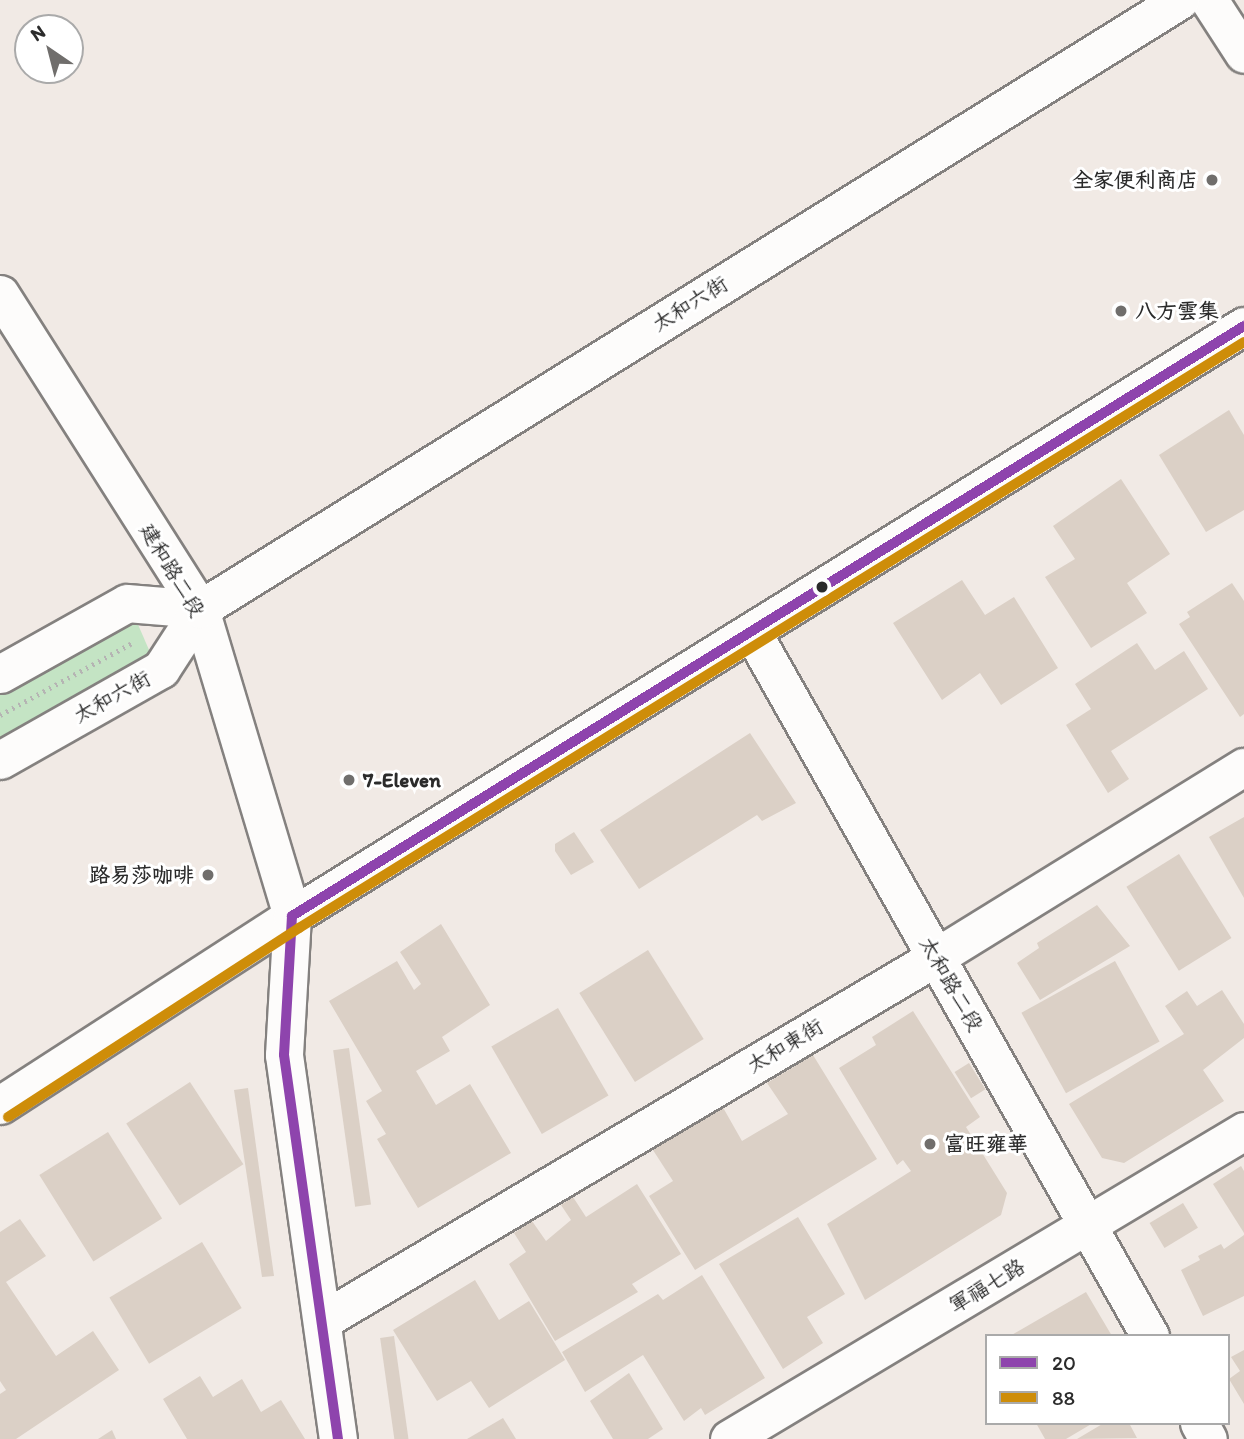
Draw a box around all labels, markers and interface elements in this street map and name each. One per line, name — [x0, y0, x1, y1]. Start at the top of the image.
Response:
north arrow — [14, 14, 84, 84]
text: N — [26, 20, 50, 46]
place label: 全家便利商店 — [1072, 167, 1198, 193]
marker: 全家便利商店 — [1204, 172, 1220, 188]
street label: 太和六街 — [648, 271, 732, 337]
place label: 八方雲集 — [1135, 298, 1219, 324]
marker: 八方雲集 — [1113, 303, 1129, 319]
street label: 建和路二段 — [134, 519, 210, 621]
unlabelled marker — [815, 580, 829, 594]
street label: 太和六街 — [69, 666, 155, 728]
place label: 7-Eleven — [363, 767, 441, 793]
marker: 7-Eleven — [341, 772, 357, 788]
place label: 路易莎咖啡 — [89, 862, 194, 888]
marker: 路易莎咖啡 — [200, 867, 216, 883]
street label: 太和路二段 — [914, 932, 988, 1036]
street label: 太和東街 — [743, 1014, 827, 1078]
place label: 富旺雍華 — [944, 1131, 1028, 1157]
marker: 富旺雍華 — [922, 1136, 938, 1152]
street label: 軍福七路 — [945, 1254, 1029, 1318]
legend — [985, 1334, 1230, 1425]
text: 20 — [1052, 1350, 1076, 1375]
text: 88 — [1052, 1385, 1075, 1410]

